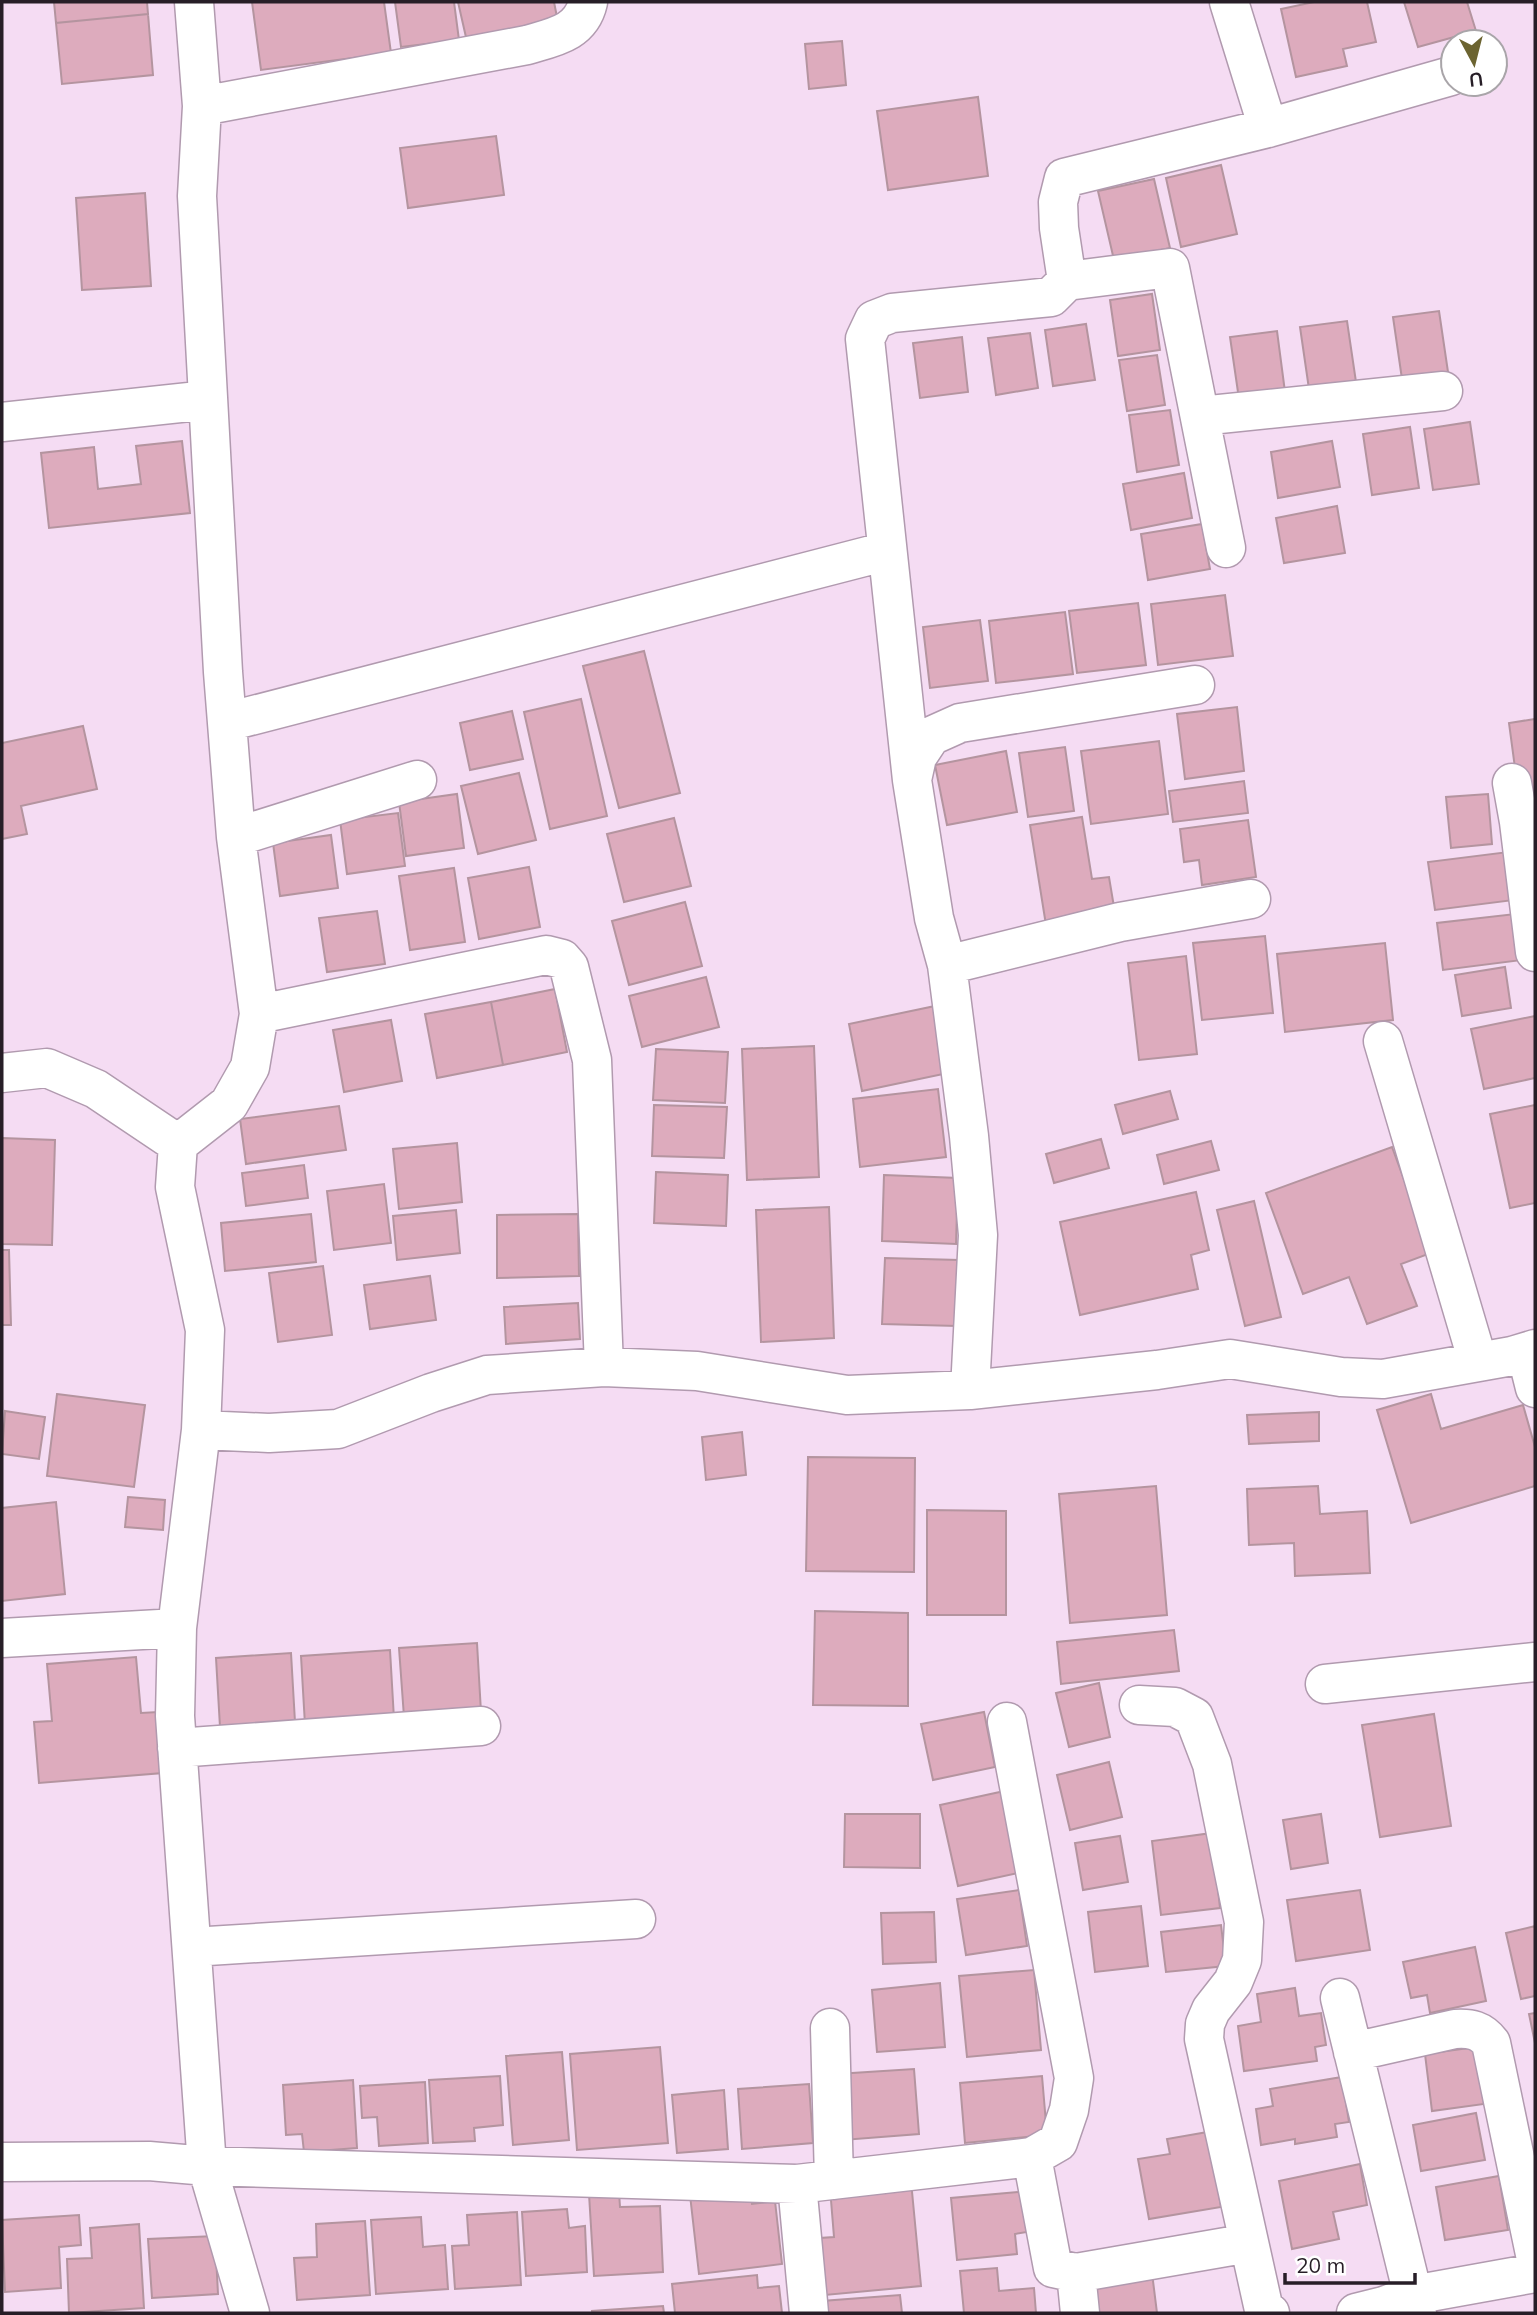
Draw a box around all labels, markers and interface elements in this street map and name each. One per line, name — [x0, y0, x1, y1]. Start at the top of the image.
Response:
north arrow — [1439, 28, 1509, 98]
text: U — [1468, 67, 1485, 93]
scale bar — [1285, 2242, 1414, 2286]
text: 20 m — [1296, 2252, 1345, 2278]

